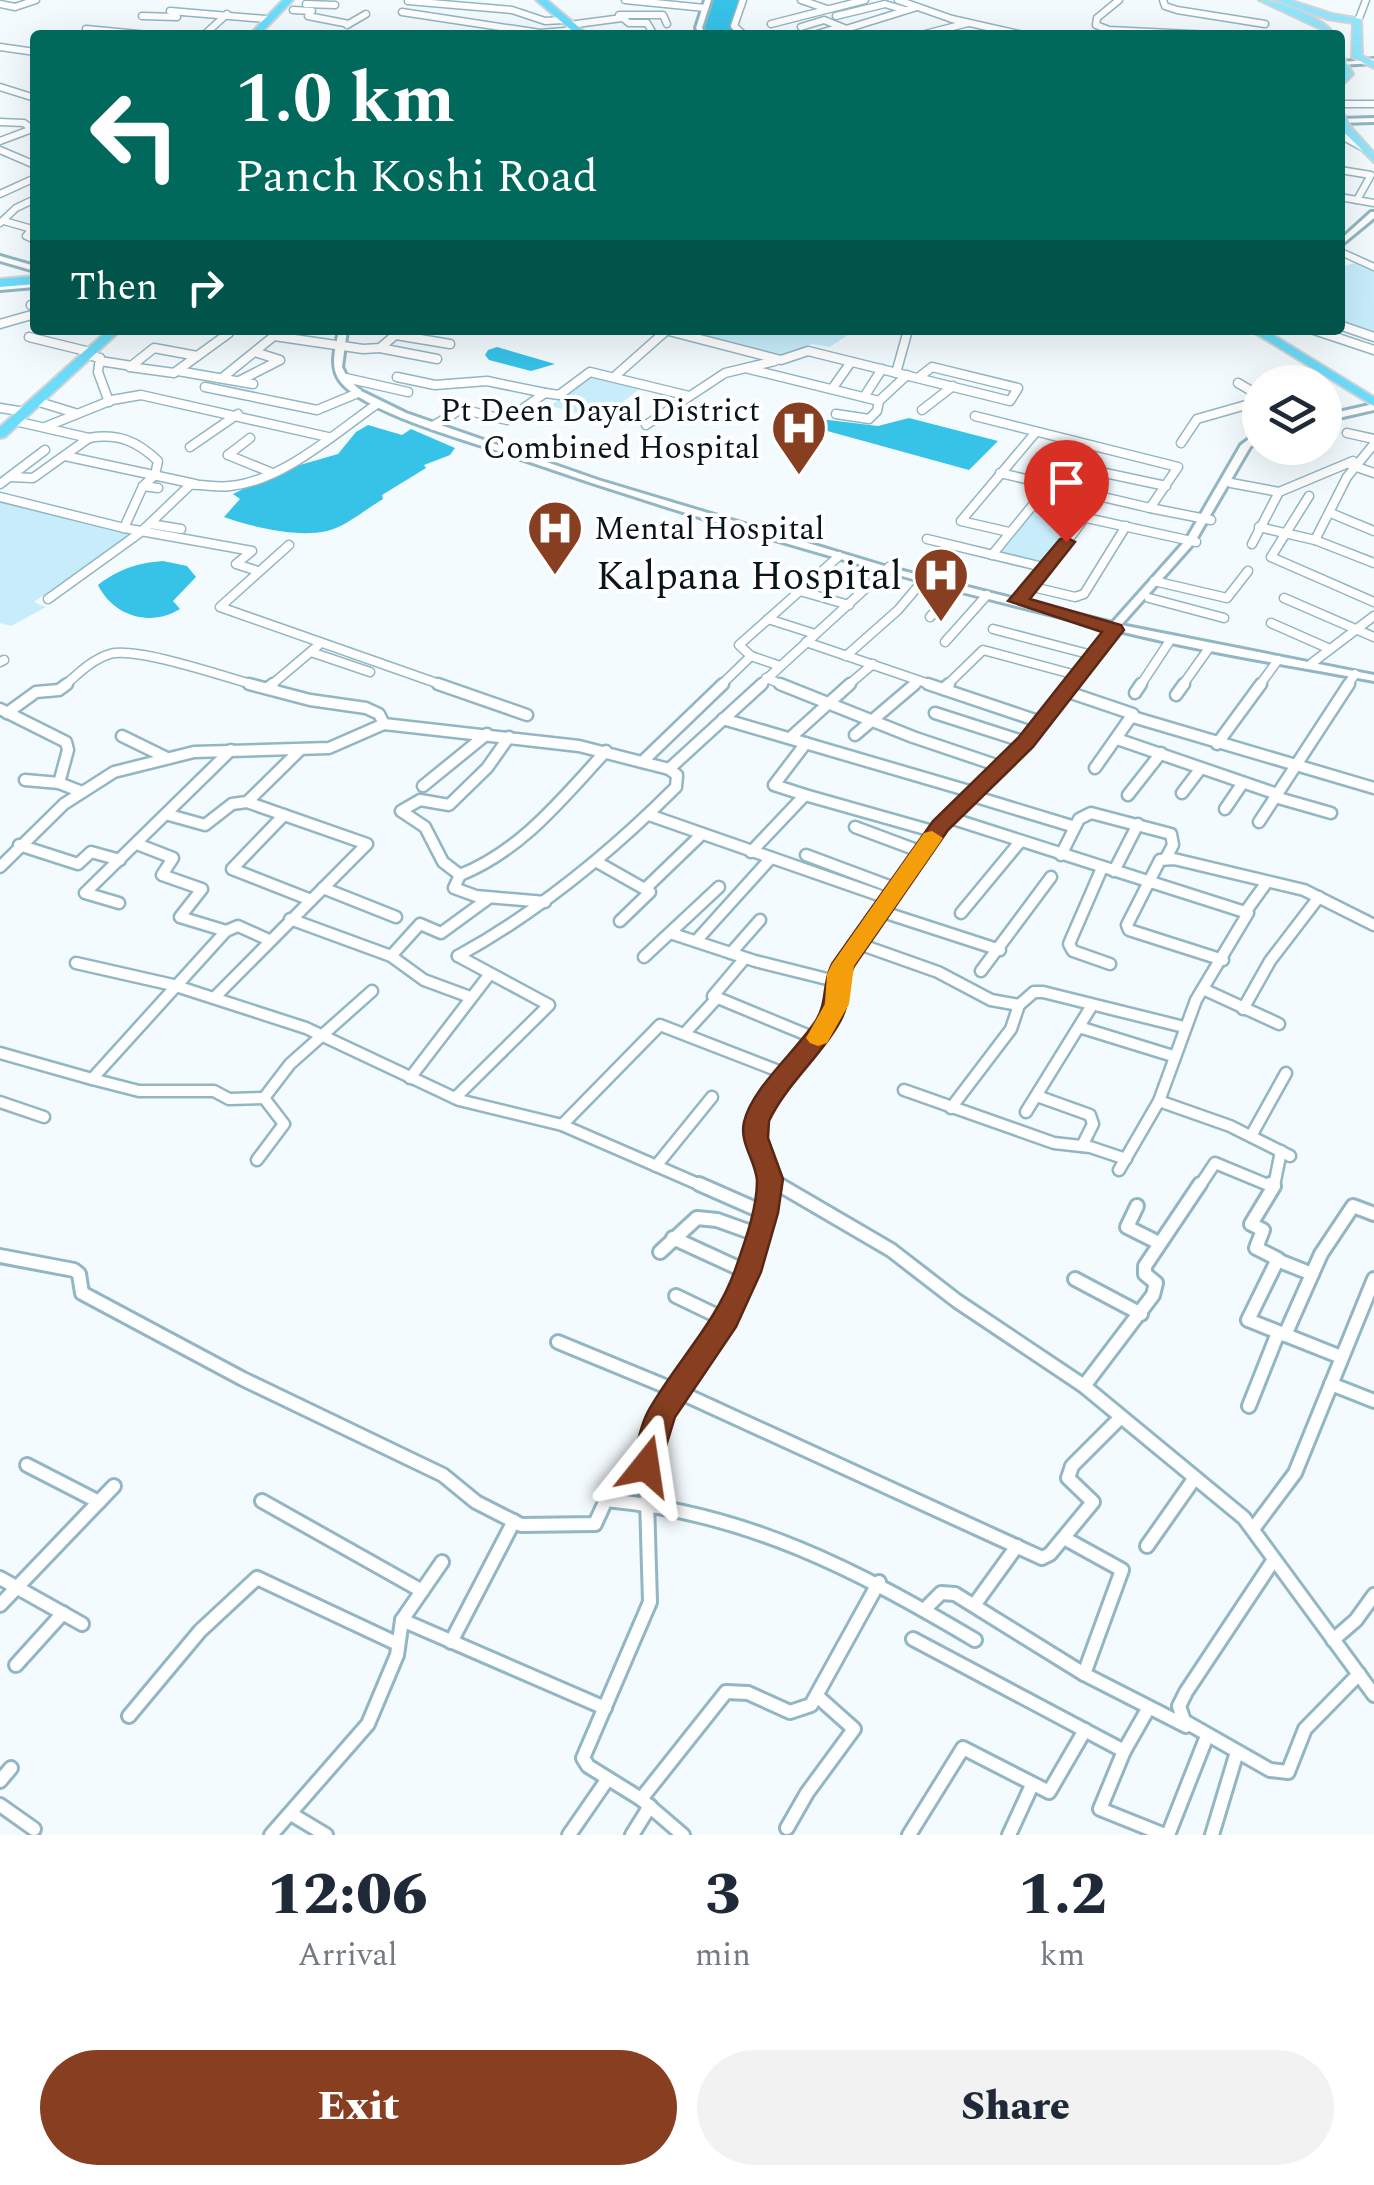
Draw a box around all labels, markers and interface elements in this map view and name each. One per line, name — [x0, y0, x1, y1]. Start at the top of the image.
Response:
text: 1.0 km — [235, 47, 455, 153]
icon: left — [70, 70, 200, 200]
text: Panch Koshi Road — [235, 143, 598, 212]
text: Then — [70, 259, 158, 317]
icon: right — [178, 260, 233, 315]
map controls — [1242, 365, 1342, 465]
button: layers — [1242, 365, 1342, 465]
place label: Pt Deen Dayal District Combined Hospital — [440, 387, 760, 473]
hospital icon: Pt Deen Dayal District Combined Hospital — [769, 398, 829, 477]
pin — [1024, 440, 1109, 543]
icon: arrive — [1039, 455, 1094, 510]
hospital icon: Mental Hospital — [525, 498, 585, 577]
place label: Mental Hospital — [594, 505, 824, 554]
hospital icon: Kalpana Hospital — [911, 545, 971, 624]
place label: Kalpana Hospital — [596, 547, 902, 608]
position arrow — [594, 1414, 698, 1518]
text: 12:06 — [267, 1849, 428, 1941]
text: 3 — [705, 1849, 741, 1941]
text: 1.2 — [1018, 1849, 1107, 1941]
text: Arrival — [298, 1931, 397, 1980]
text: min — [695, 1931, 751, 1980]
text: km — [1040, 1931, 1085, 1980]
button: Exit — [40, 2050, 677, 2165]
button: Share — [697, 2050, 1334, 2165]

